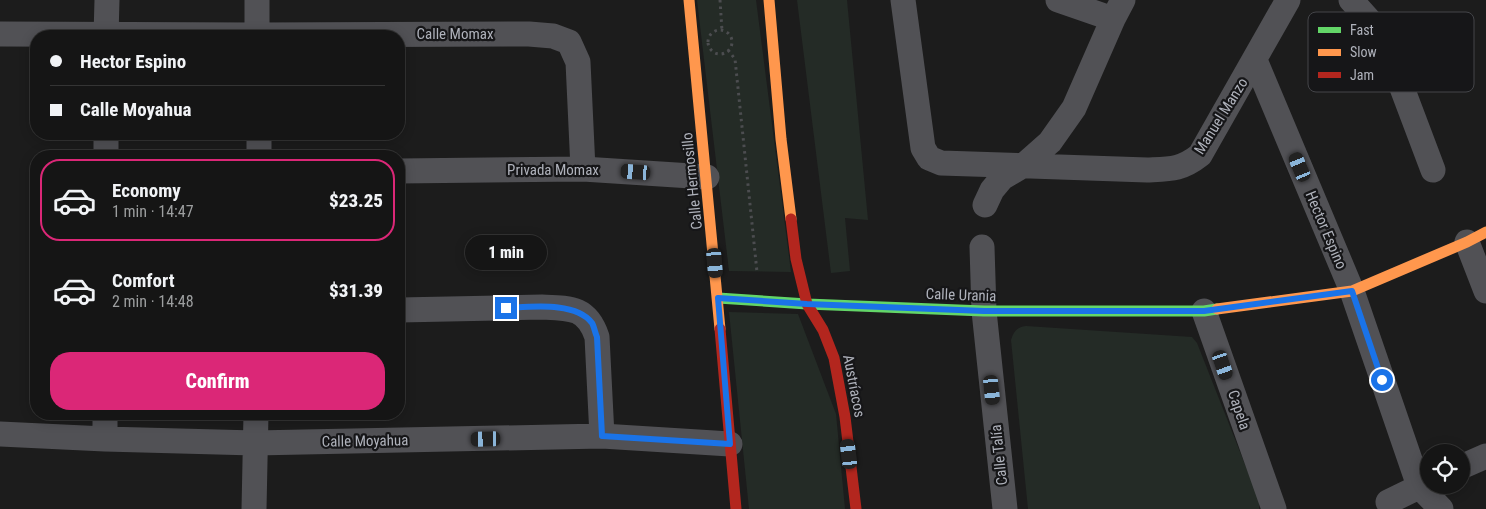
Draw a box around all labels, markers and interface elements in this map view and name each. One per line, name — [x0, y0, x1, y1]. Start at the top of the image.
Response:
legend — [1308, 12, 1474, 92]
text: Fast — [1350, 22, 1374, 38]
street label: Calle Momax — [417, 25, 494, 43]
text: Slow — [1350, 44, 1377, 60]
text: Hector Espino — [80, 50, 186, 73]
text: Jam — [1350, 67, 1374, 83]
street label: Manuel Manzo — [1190, 74, 1252, 158]
text: Calle Moyahua — [80, 98, 191, 121]
street label: Calle Hermosillo — [678, 132, 706, 230]
car — [1287, 150, 1312, 184]
street label: Privada Momax — [507, 161, 599, 179]
car — [620, 163, 651, 181]
icon: car — [52, 178, 97, 223]
text: Economy — [112, 179, 181, 202]
street label: Hector Espino — [1301, 188, 1351, 272]
text: $23.25 — [329, 189, 383, 212]
text: 1 min · 14:47 — [112, 202, 194, 221]
callout: 1 min — [465, 236, 547, 270]
text: 1 min — [488, 243, 524, 262]
car — [706, 247, 723, 279]
icon: car — [52, 268, 97, 313]
text: Comfort — [112, 269, 175, 292]
text: $31.39 — [329, 279, 383, 302]
street label: Calle Urania — [925, 285, 997, 305]
text: 2 min · 14:48 — [112, 292, 194, 311]
route end — [495, 297, 517, 319]
car — [1211, 348, 1234, 382]
button: Confirm — [50, 352, 385, 410]
street label: Austríacos — [839, 353, 869, 419]
route start — [1371, 369, 1393, 391]
car — [982, 374, 1001, 406]
street label: Capela — [1224, 388, 1254, 432]
street label: Calle Talía — [987, 424, 1011, 486]
street label: Calle Moyahua — [321, 431, 409, 451]
car — [470, 431, 501, 447]
car — [839, 438, 858, 470]
map controls — [1420, 444, 1470, 494]
button: locate — [1420, 444, 1470, 494]

